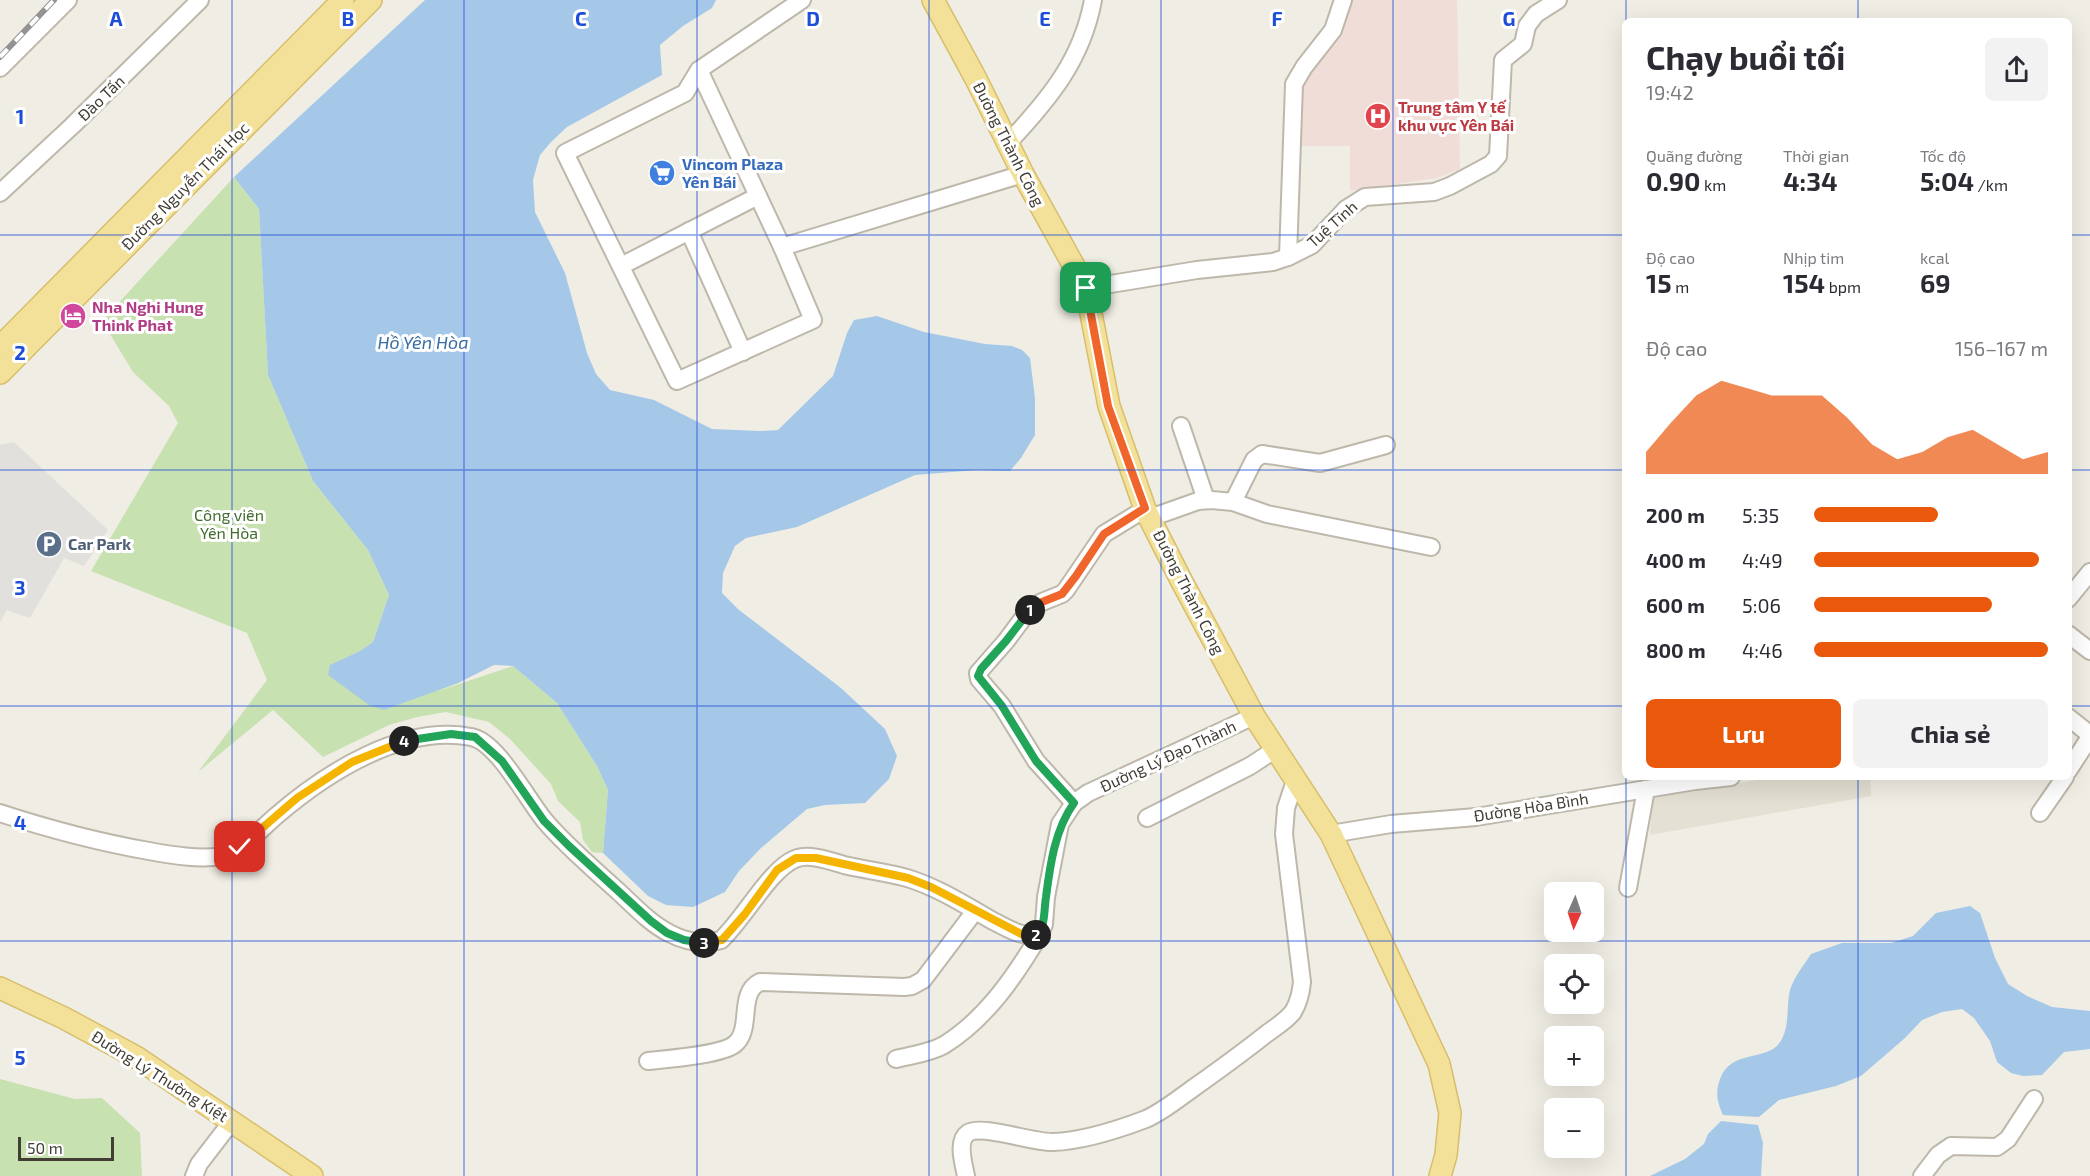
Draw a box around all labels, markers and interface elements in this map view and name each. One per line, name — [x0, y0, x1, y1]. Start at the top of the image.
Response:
text: A — [109, 6, 123, 30]
text: B — [342, 6, 354, 30]
text: C — [575, 6, 587, 30]
text: D — [806, 6, 820, 30]
text: E — [1039, 6, 1051, 30]
text: F — [1271, 6, 1283, 30]
text: G — [1503, 6, 1515, 30]
text: Chạy buổi tối — [1646, 37, 1845, 77]
button: share — [1985, 38, 2048, 101]
street label: Đào Tấn — [73, 71, 128, 124]
street label: Đường Thành Công — [970, 78, 1049, 209]
text: 19:42 — [1646, 80, 1694, 104]
place label: Trung tâm Y tế khu vực Yên Bái — [1398, 97, 1514, 134]
hospital icon: Trung tâm Y tế khu vực Yên Bái — [1363, 101, 1393, 131]
text: 1 — [16, 104, 24, 128]
street label: Đường Nguyễn Thái Học — [117, 118, 253, 253]
text: Quãng đường — [1646, 146, 1743, 165]
text: Thời gian — [1783, 146, 1849, 165]
text: Tốc độ — [1920, 146, 1966, 165]
place label: Vincom Plaza Yên Bái — [682, 154, 783, 191]
supermarket icon: Vincom Plaza Yên Bái — [647, 158, 677, 188]
text: 0.90 — [1646, 165, 1701, 196]
text: 4:34 — [1783, 165, 1838, 196]
text: 5:04 — [1920, 165, 1974, 196]
text: km — [1701, 175, 1726, 194]
text: /km — [1974, 175, 2008, 194]
street label: Tuệ Tĩnh — [1303, 196, 1361, 251]
text: Độ cao — [1646, 248, 1695, 267]
text: Nhịp tim — [1783, 248, 1844, 267]
text: kcal — [1920, 248, 1949, 267]
pin — [1060, 262, 1111, 313]
text: 15 — [1646, 267, 1672, 298]
text: 154 — [1783, 267, 1825, 298]
text: 69 — [1920, 267, 1951, 298]
icon: arrive — [1069, 271, 1102, 304]
text: m — [1672, 277, 1689, 296]
text: bpm — [1825, 277, 1861, 296]
place label: Nha Nghi Hung Think Phat — [92, 297, 204, 334]
hotel icon: Nha Nghi Hung Think Phat — [58, 301, 88, 331]
water label: Hồ Yên Hòa — [377, 331, 469, 353]
text: Độ cao — [1646, 336, 1707, 360]
text: 156–167 m — [1955, 336, 2048, 360]
text: 2 — [14, 340, 26, 364]
text: 200 m — [1646, 503, 1705, 527]
text: 5:35 — [1742, 503, 1779, 527]
park label: Công viên Yên Hòa — [194, 505, 264, 542]
street label: Đường Thành Công — [1150, 526, 1229, 657]
parking icon: Car Park — [34, 529, 64, 559]
place label: Car Park — [68, 534, 131, 553]
text: 400 m — [1646, 548, 1706, 572]
text: 4:49 — [1742, 548, 1783, 572]
text: 3 — [14, 575, 26, 599]
text: 600 m — [1646, 593, 1705, 617]
text: 5:06 — [1742, 593, 1781, 617]
pin: 1 — [1015, 595, 1045, 625]
text: 1 — [1027, 600, 1033, 619]
text: 800 m — [1646, 638, 1706, 662]
text: 4:46 — [1742, 638, 1783, 662]
button: Lưu — [1646, 699, 1841, 768]
button: Chia sẻ — [1853, 699, 2048, 768]
street label: Đường Lý Đạo Thành — [1097, 716, 1239, 795]
pin: 4 — [389, 726, 419, 756]
text: 4 — [399, 731, 409, 750]
street label: Đường Hòa Bình — [1472, 788, 1590, 825]
text: 4 — [14, 810, 27, 834]
pin — [214, 821, 265, 872]
icon: check — [223, 830, 256, 863]
north arrow — [1544, 882, 1604, 942]
map controls — [1544, 882, 1604, 1158]
pin: 2 — [1021, 920, 1051, 950]
text: 2 — [1031, 925, 1041, 944]
pin: 3 — [689, 928, 719, 958]
text: 3 — [699, 933, 709, 952]
button: locate — [1544, 954, 1604, 1014]
street label: Đường Lý Thường Kiệt — [89, 1026, 232, 1125]
button: + — [1544, 1026, 1604, 1086]
text: 5 — [14, 1045, 26, 1069]
button: − — [1544, 1098, 1604, 1158]
scale bar — [18, 1134, 114, 1162]
text: 50 m — [27, 1138, 63, 1157]

